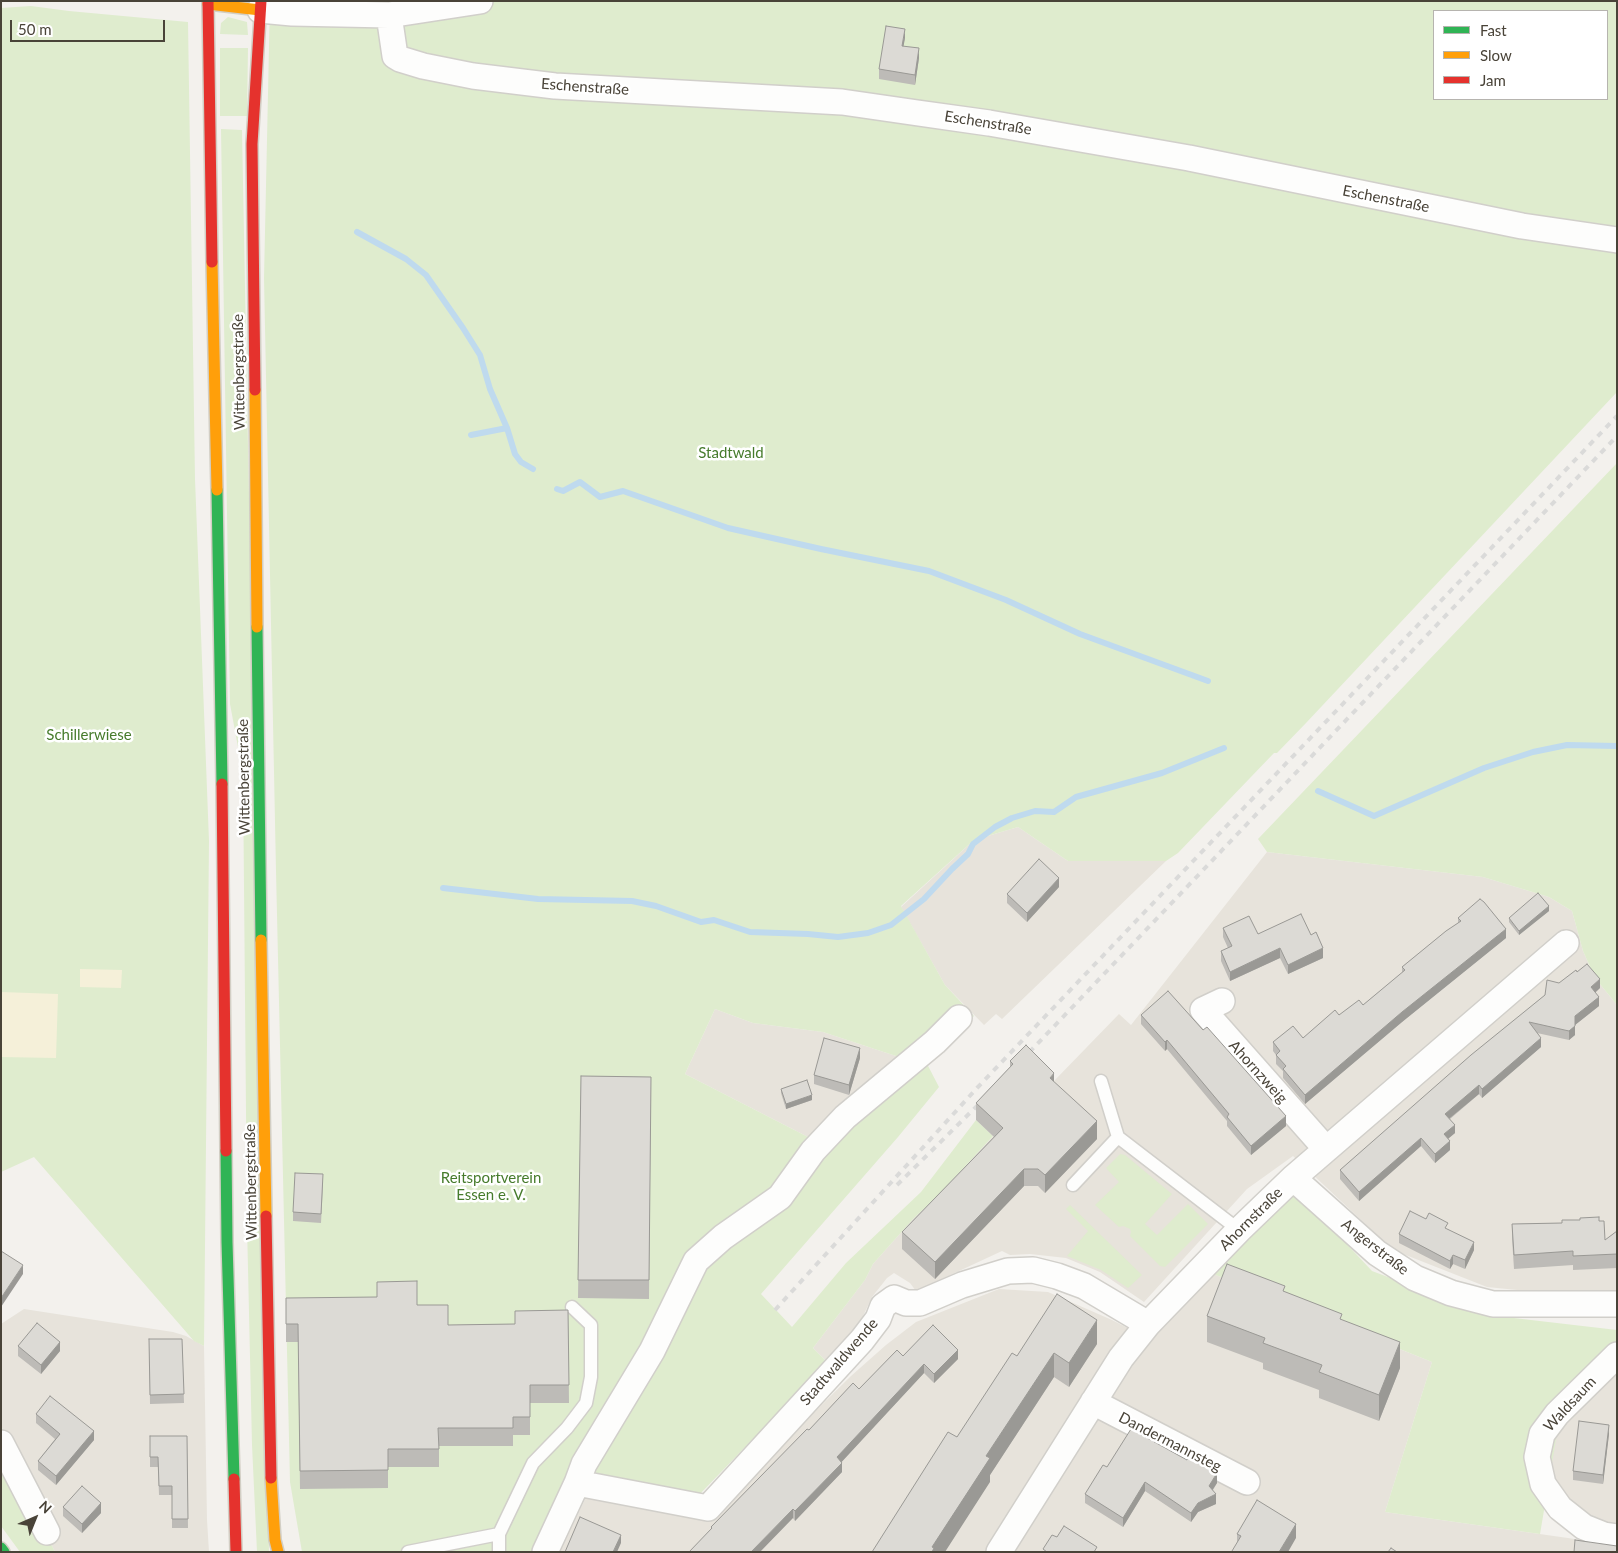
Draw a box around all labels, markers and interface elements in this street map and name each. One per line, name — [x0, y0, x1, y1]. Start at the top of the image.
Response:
scale bar — [12, 10, 168, 42]
legend — [1433, 10, 1608, 100]
text: 50 m — [18, 20, 52, 38]
text: Fast — [1480, 21, 1507, 39]
text: Slow — [1480, 46, 1512, 64]
text: Jam — [1480, 71, 1506, 89]
street label: Eschenstraße — [540, 75, 630, 99]
street label: Eschenstraße — [943, 107, 1033, 139]
street label: Eschenstraße — [1341, 182, 1431, 216]
street label: Wittenbergstraße — [229, 314, 249, 430]
park label: Stadtwald — [698, 444, 764, 462]
street label: Wittenbergstraße — [234, 719, 254, 835]
park label: Schillerwiese — [46, 726, 132, 744]
street label: Ahornzweig — [1225, 1037, 1291, 1107]
street label: Wittenbergstraße — [241, 1124, 261, 1240]
park label: Reitsportverein Essen e. V. — [441, 1169, 541, 1204]
street label: Ahornstraße — [1216, 1184, 1286, 1254]
street label: Angerstraße — [1338, 1215, 1412, 1279]
street label: Stadtwaldwende — [796, 1315, 882, 1409]
street label: Waldsaum — [1540, 1373, 1600, 1435]
street label: Dandermannsteg — [1116, 1408, 1224, 1476]
north arrow — [10, 1493, 60, 1543]
text: N — [36, 1497, 56, 1517]

